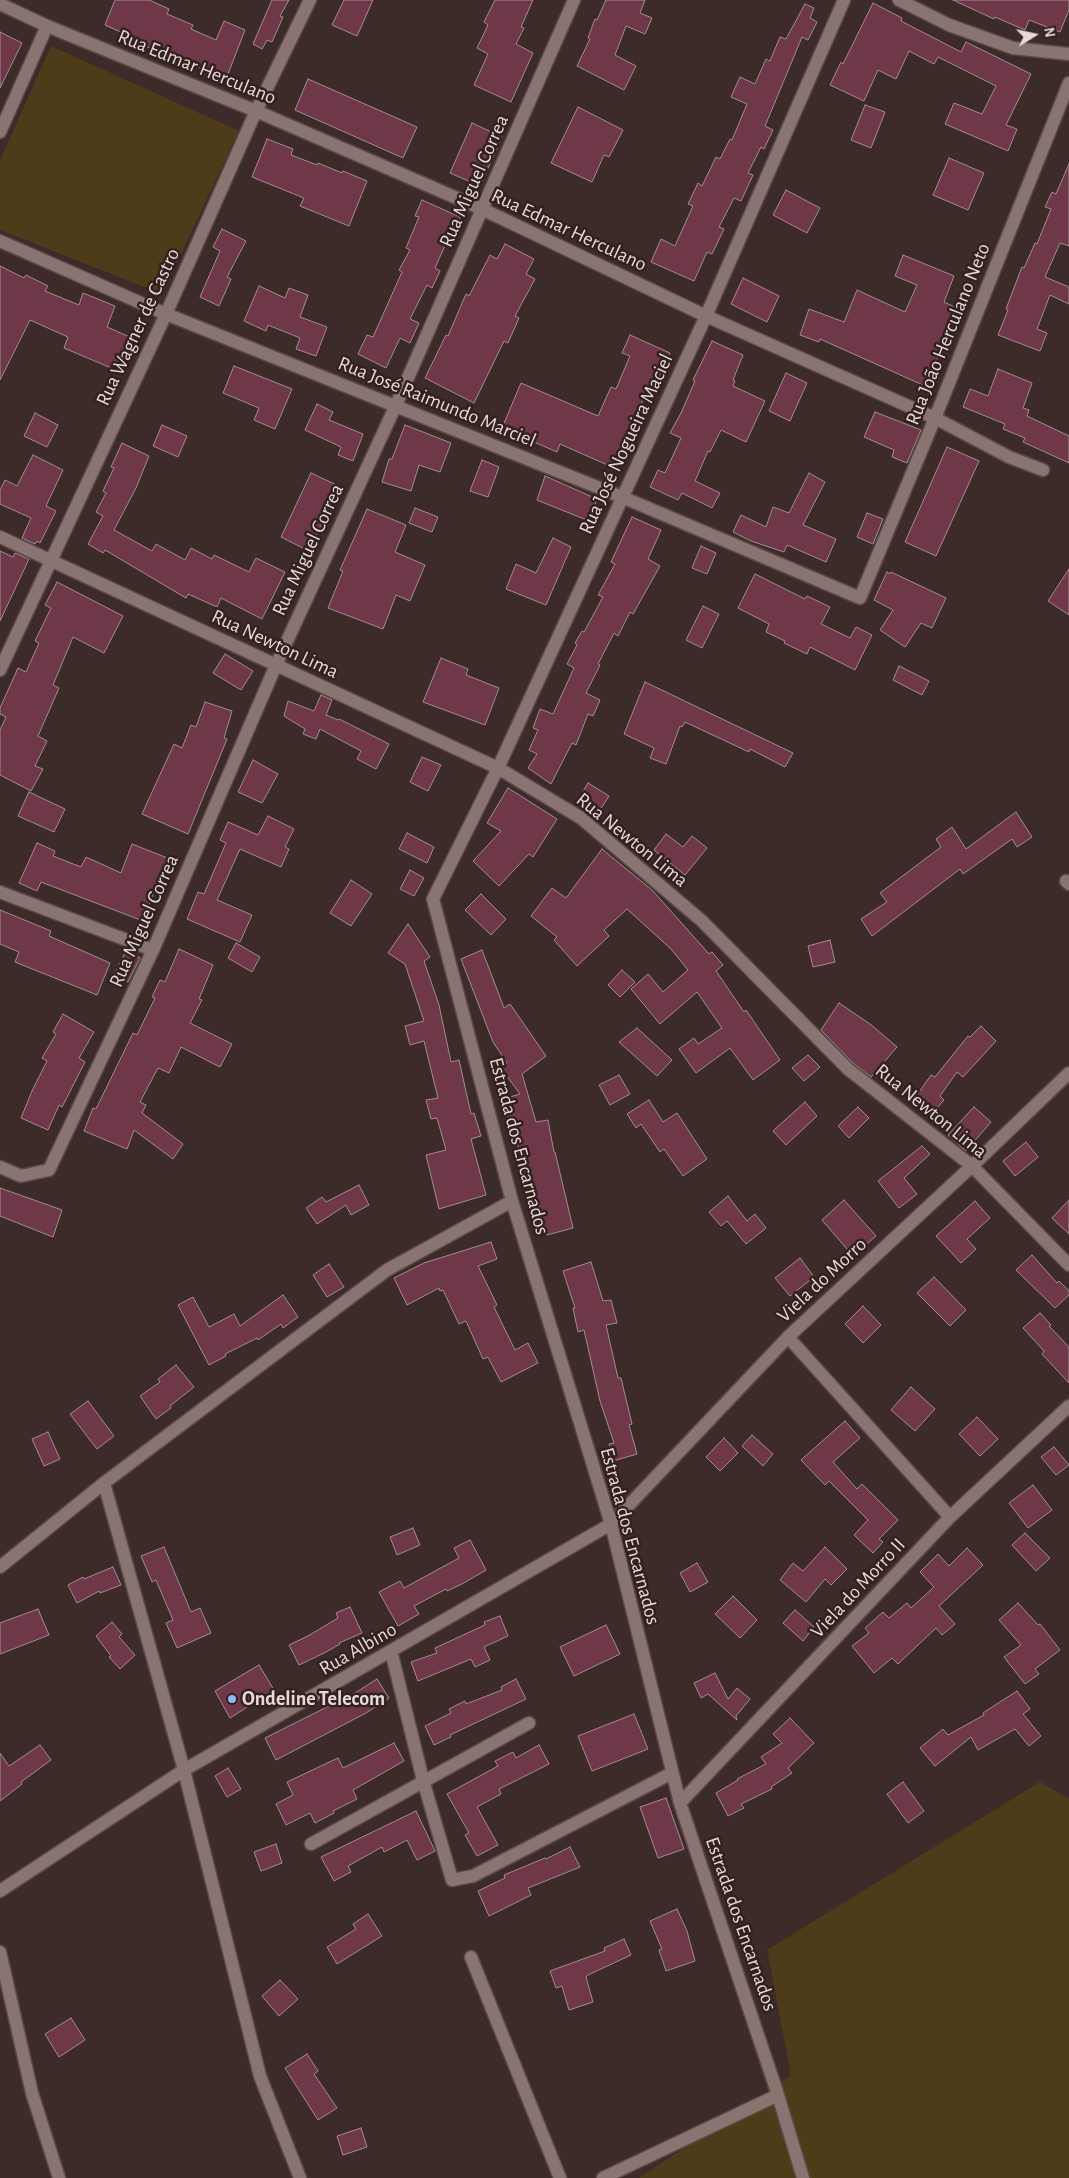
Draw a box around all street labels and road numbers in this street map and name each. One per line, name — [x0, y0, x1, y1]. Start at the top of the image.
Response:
street label: Rua Edmar Herculano — [114, 24, 280, 110]
street label: Rua Miguel Correa — [434, 111, 514, 251]
street label: Rua Edmar Herculano — [487, 183, 651, 277]
street label: Rua João Herculano Neto — [901, 240, 995, 428]
street label: Rua Wagner de Castro — [91, 244, 185, 410]
street label: Rua José Nogueira Maciel — [574, 350, 678, 538]
street label: Rua José Raimundo Marciel — [335, 351, 539, 453]
street label: Rua Miguel Correa — [267, 480, 349, 620]
street label: Rua Newton Lima — [208, 604, 342, 684]
street label: Rua Newton Lima — [571, 788, 693, 892]
street label: Rua Miguel Correa — [104, 851, 184, 991]
street label: Estrada dos Encarnados — [484, 1055, 554, 1237]
street label: Rua Newton Lima — [870, 1059, 992, 1163]
street label: Viela do Morro — [772, 1232, 872, 1328]
street label: Estrada dos Encarnados — [595, 1445, 665, 1627]
street label: Viela do Morro II — [806, 1533, 910, 1643]
street label: Rua Albino — [315, 1617, 401, 1681]
street label: Estrada dos Encarnados — [700, 1834, 782, 2014]

